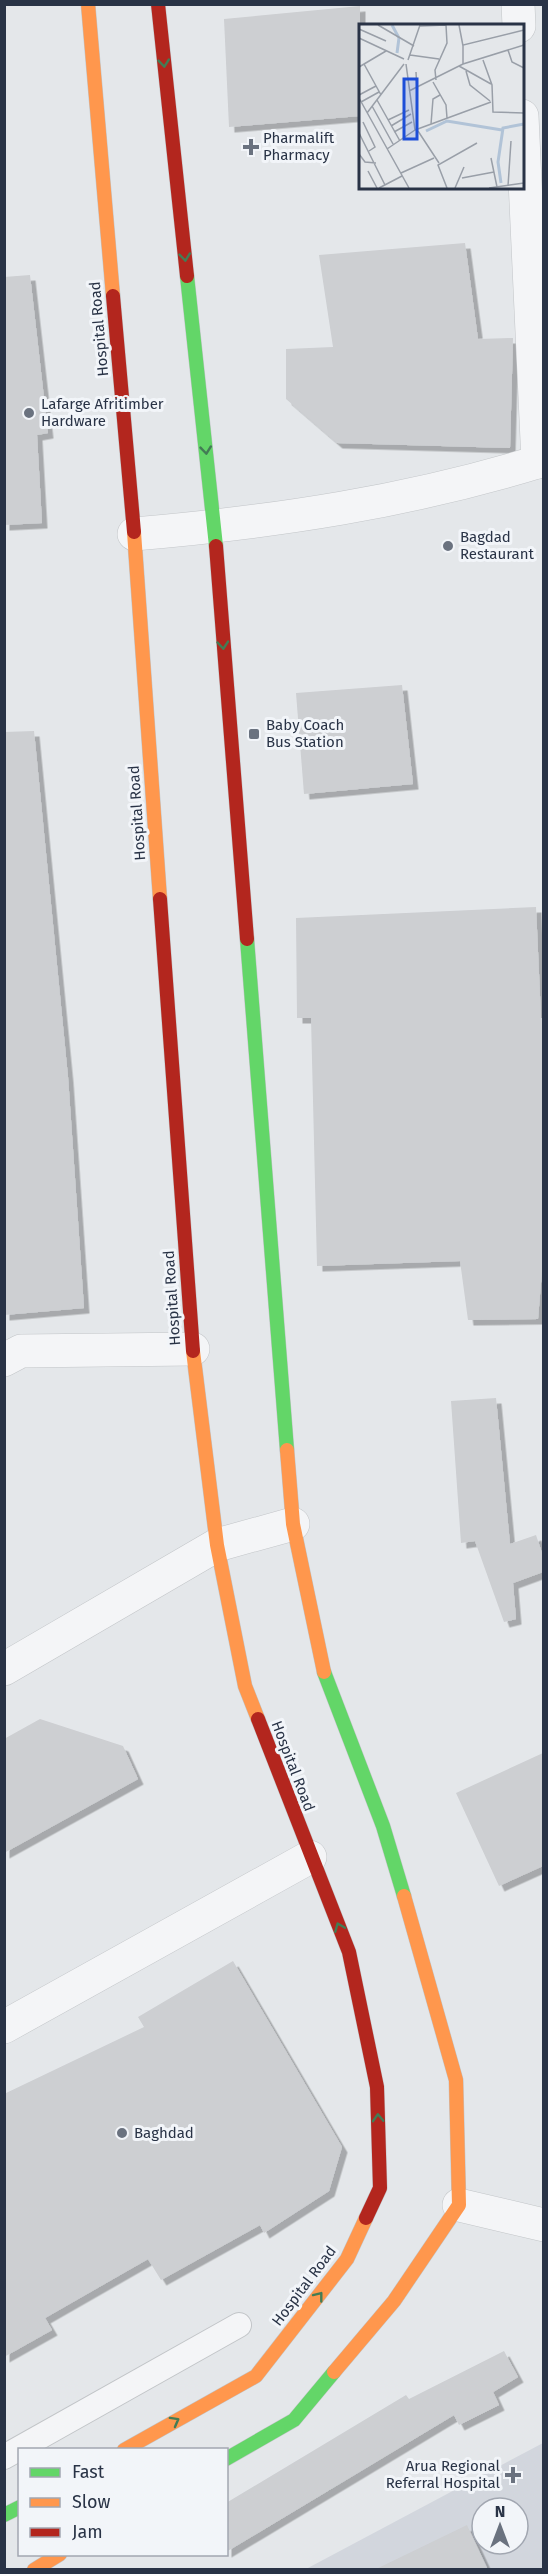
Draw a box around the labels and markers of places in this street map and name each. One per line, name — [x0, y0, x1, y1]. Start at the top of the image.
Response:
place label: Pharmalift Pharmacy — [263, 129, 335, 164]
marker: Pharmalift Pharmacy — [244, 140, 258, 154]
place label: Lafarge Afritimber Hardware — [41, 395, 164, 430]
marker: Lafarge Afritimber Hardware — [22, 406, 36, 420]
place label: Bagdad Restaurant — [460, 528, 534, 563]
marker: Bagdad Restaurant — [441, 539, 455, 553]
place label: Baby Coach Bus Station — [266, 716, 344, 751]
marker: Baby Coach Bus Station — [247, 727, 261, 741]
place label: Baghdad — [134, 2124, 194, 2142]
marker: Baghdad — [115, 2126, 129, 2140]
place label: Arua Regional Referral Hospital — [386, 2457, 501, 2492]
marker: Arua Regional Referral Hospital — [504, 2466, 522, 2484]

